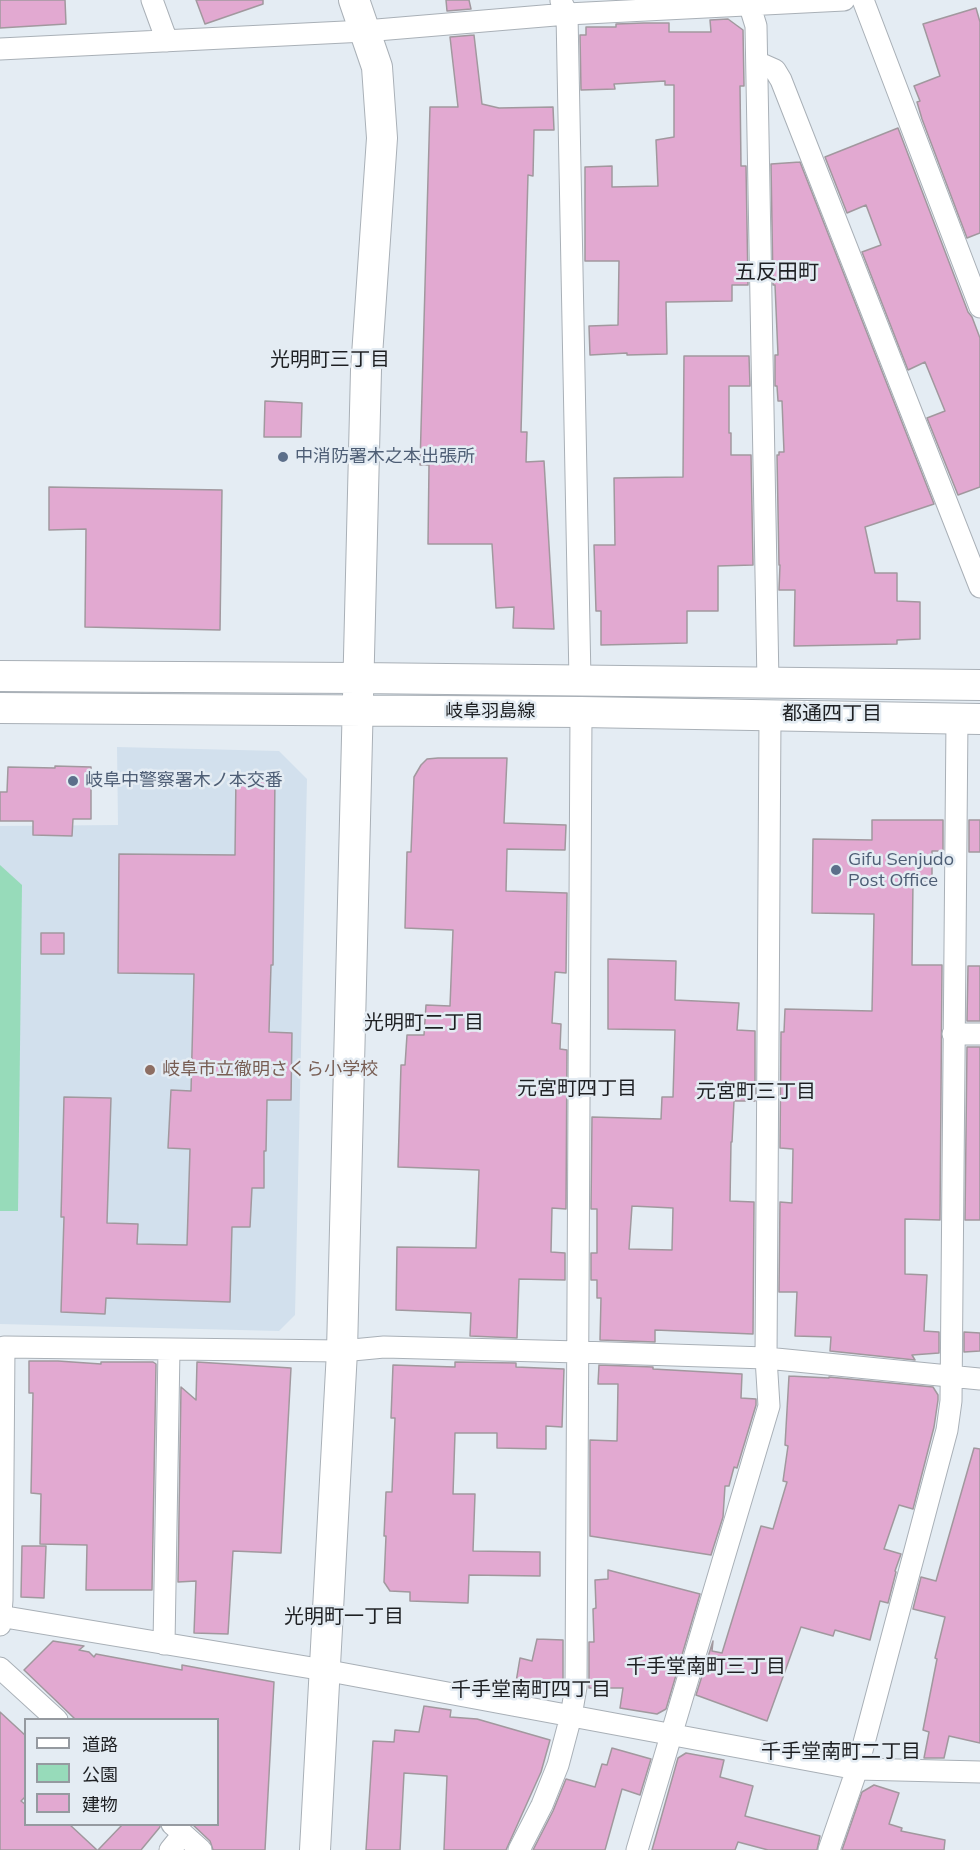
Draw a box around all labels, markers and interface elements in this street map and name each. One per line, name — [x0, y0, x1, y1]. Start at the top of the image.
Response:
district label: 五反田町 — [735, 260, 819, 286]
district label: 光明町三丁目 — [270, 348, 390, 372]
place label: 中消防署木之本出張所 — [295, 446, 475, 468]
marker: 中消防署木之本出張所 — [276, 450, 290, 464]
street label: 岐阜羽島線 — [445, 701, 535, 723]
district label: 都通四丁目 — [782, 702, 882, 726]
place label: 岐阜中警察署木ノ本交番 — [85, 770, 283, 792]
marker: 岐阜中警察署木ノ本交番 — [66, 774, 80, 788]
place label: Gifu Senjudo Post Office — [848, 849, 954, 892]
marker: Gifu Senjudo Post Office — [829, 863, 843, 877]
district label: 光明町二丁目 — [364, 1011, 484, 1035]
place label: 岐阜市立徹明さくら小学校 — [162, 1059, 378, 1081]
marker: 岐阜市立徹明さくら小学校 — [143, 1063, 157, 1077]
district label: 元宮町四丁目 — [517, 1077, 637, 1101]
district label: 元宮町三丁目 — [696, 1080, 816, 1104]
district label: 光明町一丁目 — [284, 1605, 404, 1629]
district label: 千手堂南町三丁目 — [626, 1655, 786, 1679]
district label: 千手堂南町四丁目 — [451, 1678, 611, 1702]
legend — [24, 1718, 219, 1826]
text: 道路 — [82, 1733, 118, 1756]
district label: 千手堂南町二丁目 — [761, 1740, 921, 1764]
text: 公園 — [82, 1763, 118, 1786]
text: 建物 — [82, 1793, 118, 1816]

